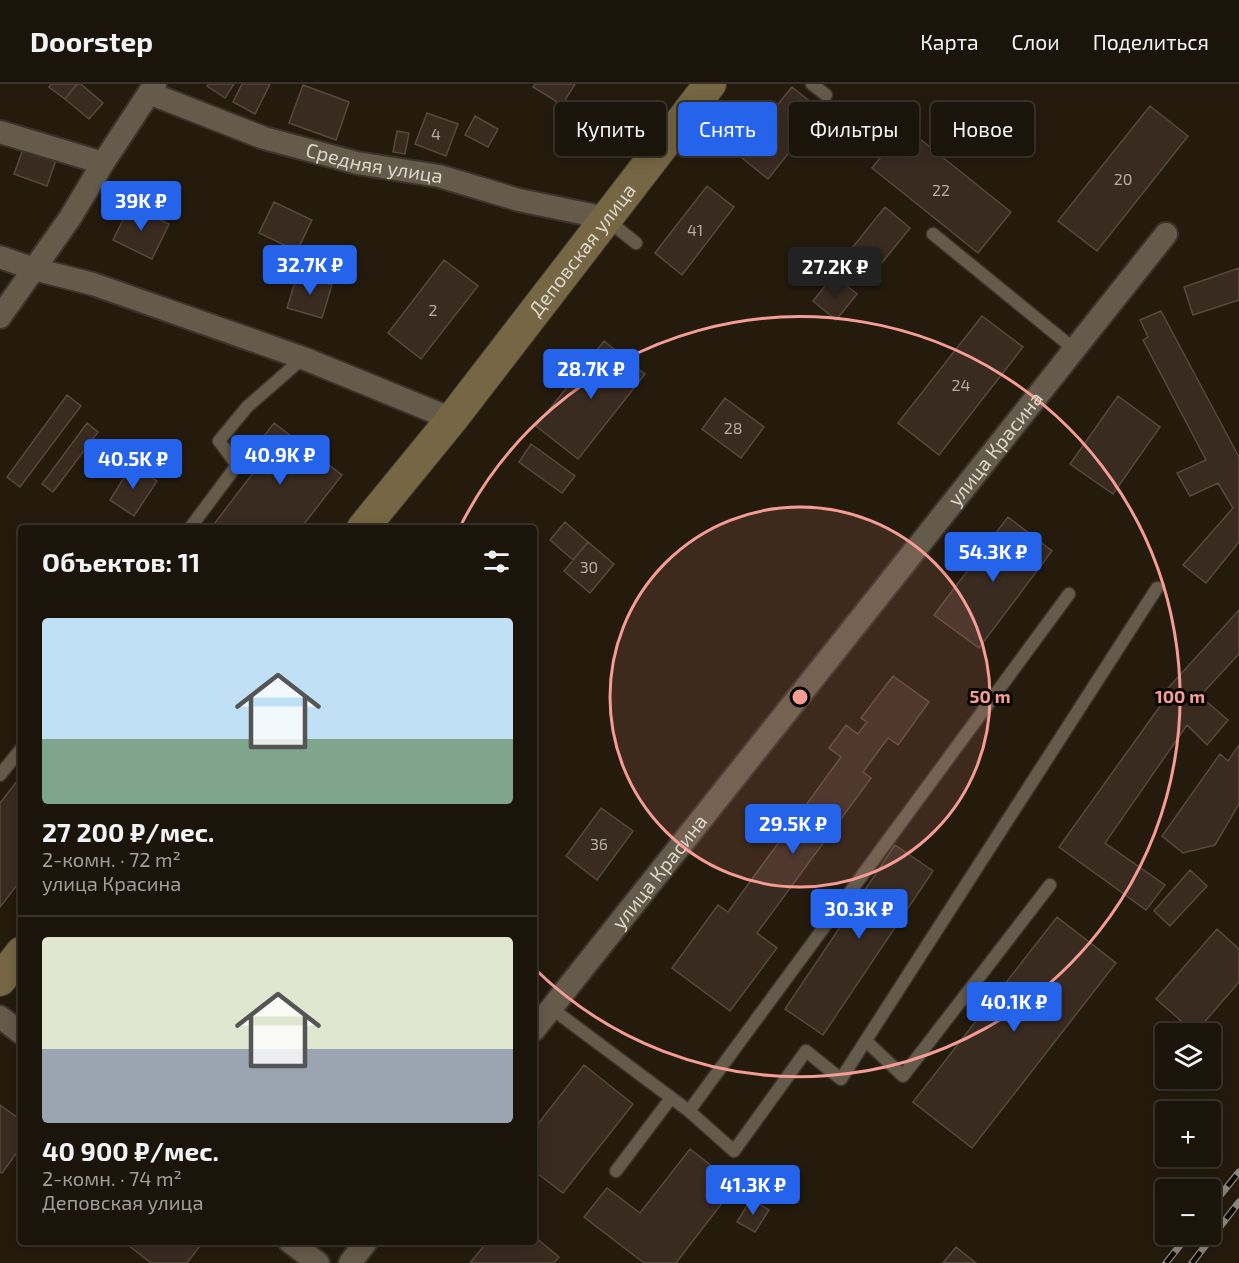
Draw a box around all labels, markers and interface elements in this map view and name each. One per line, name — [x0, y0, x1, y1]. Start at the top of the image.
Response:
text: Doorstep — [30, 24, 153, 58]
text: Карта — [920, 29, 979, 54]
text: Слои — [1012, 29, 1060, 54]
text: Поделиться — [1093, 29, 1209, 54]
chip: Купить — [555, 102, 666, 156]
chip: Снять — [678, 102, 777, 156]
chip: Фильтры — [789, 102, 919, 156]
chip: Новое — [931, 102, 1034, 156]
house number: 4 — [431, 124, 441, 143]
street label: Средняя улица — [304, 137, 445, 187]
house number: 20 — [1114, 169, 1132, 188]
street label: Деповская улица — [523, 178, 640, 321]
house number: 22 — [932, 180, 950, 199]
pin: 39K ₽ — [99, 181, 183, 232]
text: 39K ₽ — [115, 188, 167, 212]
house number: 41 — [687, 220, 703, 239]
pin: 32.7K ₽ — [255, 245, 365, 296]
pin: 27.2K ₽ — [780, 247, 890, 298]
text: 32.7K ₽ — [277, 252, 343, 276]
text: 27.2K ₽ — [802, 254, 868, 278]
house number: 2 — [429, 300, 438, 319]
pin: 28.7K ₽ — [536, 349, 646, 400]
text: 28.7K ₽ — [557, 356, 625, 380]
house number: 24 — [952, 375, 971, 394]
street label: улица Красина — [942, 386, 1047, 511]
house number: 28 — [724, 418, 742, 437]
pin: 40.9K ₽ — [225, 435, 335, 486]
pin: 40.5K ₽ — [78, 439, 188, 490]
text: 40.9K ₽ — [245, 442, 315, 466]
text: 40.5K ₽ — [98, 446, 168, 470]
pin: 54.3K ₽ — [938, 532, 1048, 583]
text: 54.3K ₽ — [959, 539, 1027, 563]
icon: filters — [480, 545, 513, 578]
text: Объектов: 11 — [42, 546, 200, 577]
house number: 30 — [580, 557, 598, 576]
icon: home — [224, 657, 332, 765]
text: 50 m — [969, 685, 1011, 707]
text: 100 m — [1155, 685, 1205, 707]
centre of rings — [790, 687, 810, 707]
pin: 29.5K ₽ — [738, 804, 848, 855]
street label: улица Красина — [606, 809, 712, 934]
text: 29.5K ₽ — [759, 811, 827, 835]
text: 27 200 ₽/мес. — [42, 816, 214, 847]
house number: 36 — [590, 834, 608, 853]
text: 2-комн. · 72 m² — [42, 847, 181, 871]
text: улица Красина — [42, 871, 181, 895]
pin: 30.3K ₽ — [804, 889, 914, 940]
text: 30.3K ₽ — [825, 896, 893, 920]
icon: home — [224, 976, 332, 1084]
pin: 40.1K ₽ — [959, 982, 1069, 1033]
text: 40.1K ₽ — [981, 989, 1047, 1013]
map controls — [1155, 1023, 1221, 1245]
button: layers — [1155, 1023, 1221, 1089]
button: + — [1155, 1101, 1221, 1167]
text: 40 900 ₽/мес. — [42, 1135, 219, 1166]
pin: 41.3K ₽ — [698, 1165, 808, 1216]
text: 2-комн. · 74 m² — [42, 1166, 182, 1190]
text: 41.3K ₽ — [720, 1172, 786, 1196]
button: − — [1155, 1179, 1221, 1245]
text: Деповская улица — [42, 1190, 203, 1214]

